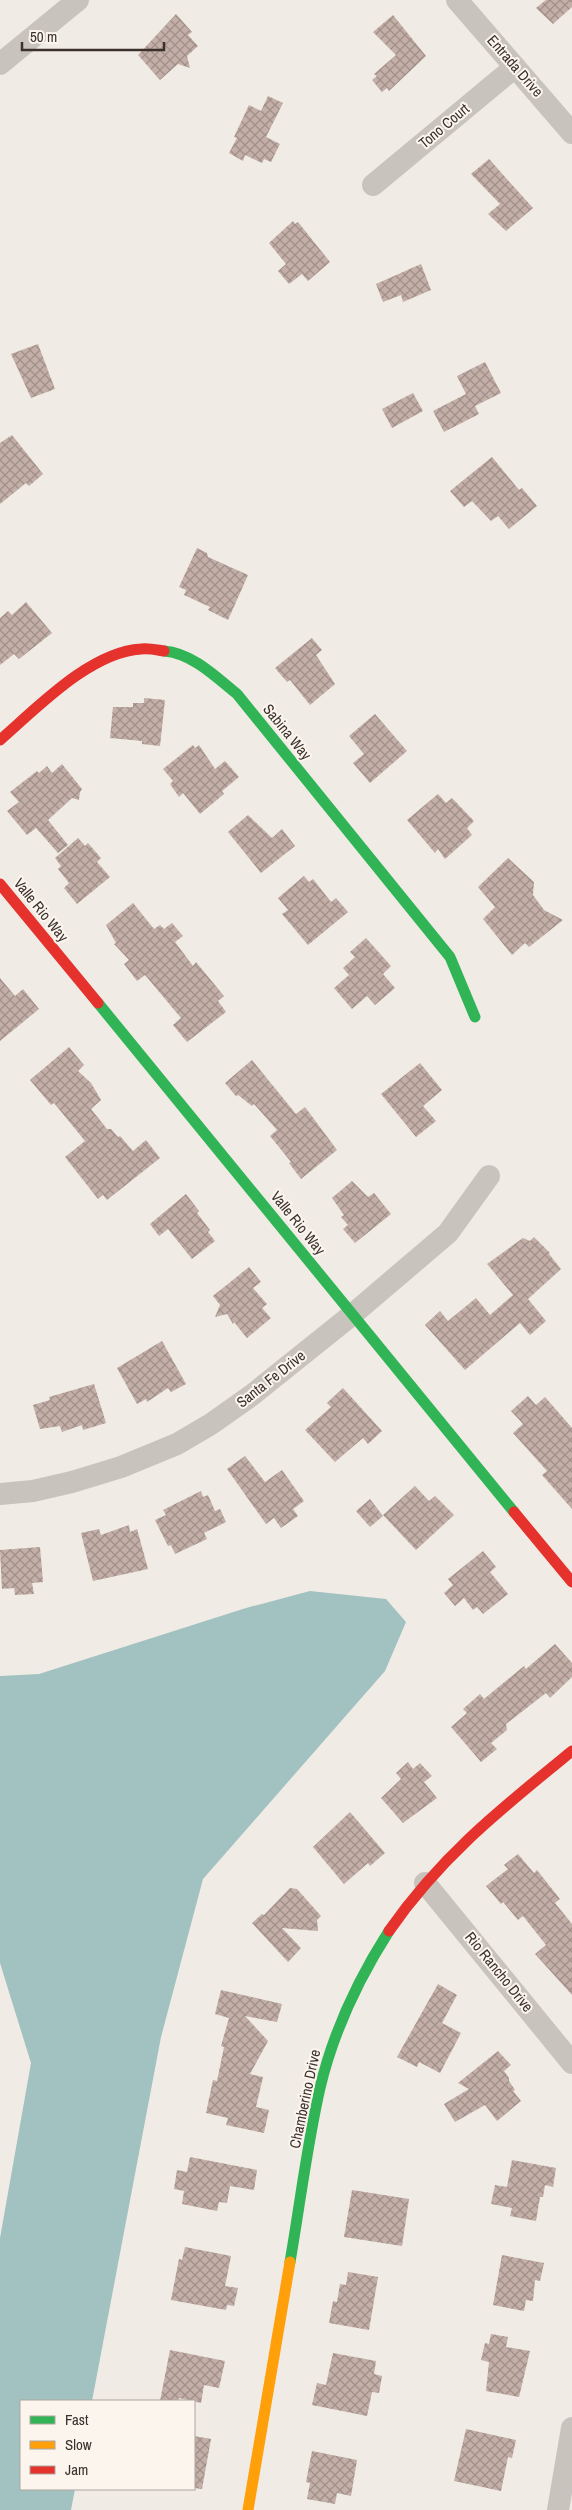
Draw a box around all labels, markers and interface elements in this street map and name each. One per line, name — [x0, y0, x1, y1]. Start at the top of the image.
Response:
scale bar — [22, 20, 165, 52]
text: 50 m — [30, 26, 57, 47]
street label: Entrada Drive — [483, 30, 548, 101]
street label: Tono Court — [414, 98, 474, 153]
street label: Sabina Way — [258, 699, 317, 765]
street label: Valle Rio Way — [9, 873, 74, 947]
street label: Valle Rio Way — [266, 1186, 331, 1260]
street label: Santa Fe Drive — [232, 1345, 310, 1412]
street label: Rio Rancho Drive — [460, 1927, 538, 2016]
street label: Chamberino Drive — [284, 2047, 325, 2150]
legend — [20, 2400, 195, 2490]
text: Fast — [65, 2409, 89, 2430]
text: Slow — [65, 2434, 92, 2455]
text: Jam — [65, 2459, 88, 2480]

